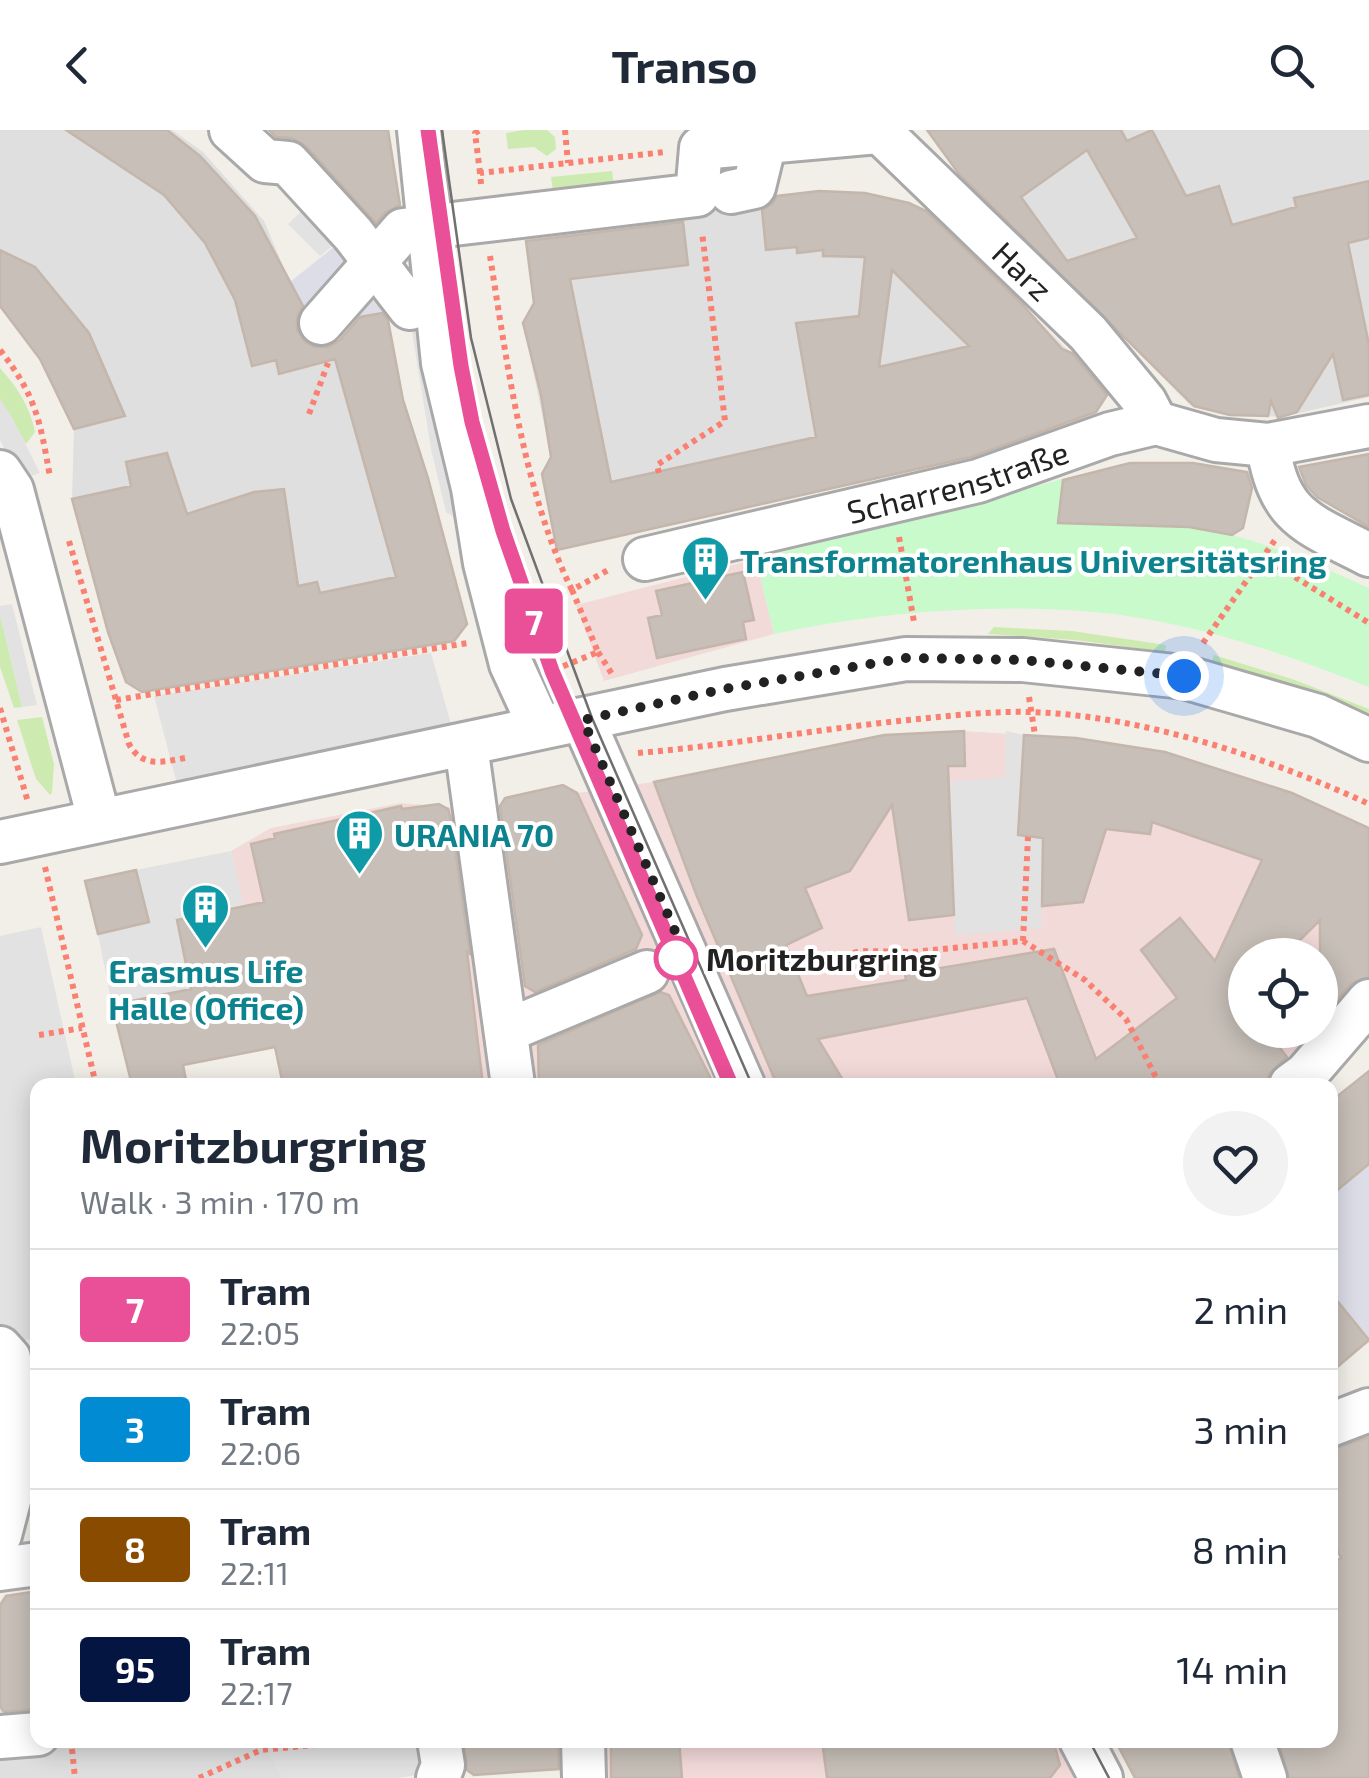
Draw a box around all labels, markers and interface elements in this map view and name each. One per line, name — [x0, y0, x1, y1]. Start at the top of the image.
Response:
icon: back — [50, 38, 105, 93]
text: Transo — [612, 38, 757, 92]
icon: search — [1264, 38, 1319, 93]
street label: Harz — [986, 233, 1061, 308]
street label: Scharrenstraße — [843, 431, 1073, 530]
building icon: Transformatorenhaus Universitätsring — [679, 534, 731, 602]
place label: Transformatorenhaus Universitätsring — [740, 541, 1327, 579]
line badge: 7 — [502, 588, 566, 654]
text: 7 — [525, 600, 543, 642]
your location — [1159, 651, 1209, 701]
building icon: URANIA 70 — [333, 808, 385, 876]
place label: URANIA 70 — [394, 815, 554, 853]
building icon: Erasmus Life Halle (Office) — [180, 882, 232, 950]
marker: Moritzburgring — [655, 937, 697, 979]
map controls — [1228, 938, 1338, 1048]
button: locate — [1228, 938, 1338, 1048]
place label: Moritzburgring — [706, 939, 938, 977]
place label: Erasmus Life Halle (Office) — [108, 951, 304, 1026]
button: heart — [1183, 1111, 1288, 1216]
text: Moritzburgring — [80, 1115, 427, 1173]
text: Walk · 3 min · 170 m — [80, 1182, 360, 1220]
text: Tram — [220, 1267, 311, 1313]
text: 2 min — [1193, 1286, 1288, 1332]
text: 7 — [126, 1288, 144, 1330]
text: 22:05 — [220, 1313, 300, 1351]
text: Tram — [220, 1387, 311, 1433]
text: 3 min — [1194, 1406, 1288, 1452]
text: 3 — [125, 1408, 145, 1450]
text: 22:06 — [220, 1433, 301, 1471]
text: Tram — [220, 1507, 311, 1553]
text: 8 min — [1192, 1526, 1288, 1572]
text: 8 — [124, 1528, 146, 1570]
text: 22:11 — [220, 1553, 289, 1591]
text: Tram — [220, 1627, 311, 1673]
text: 14 min — [1176, 1646, 1288, 1692]
text: 95 — [115, 1648, 155, 1690]
text: 22:17 — [220, 1673, 293, 1711]

